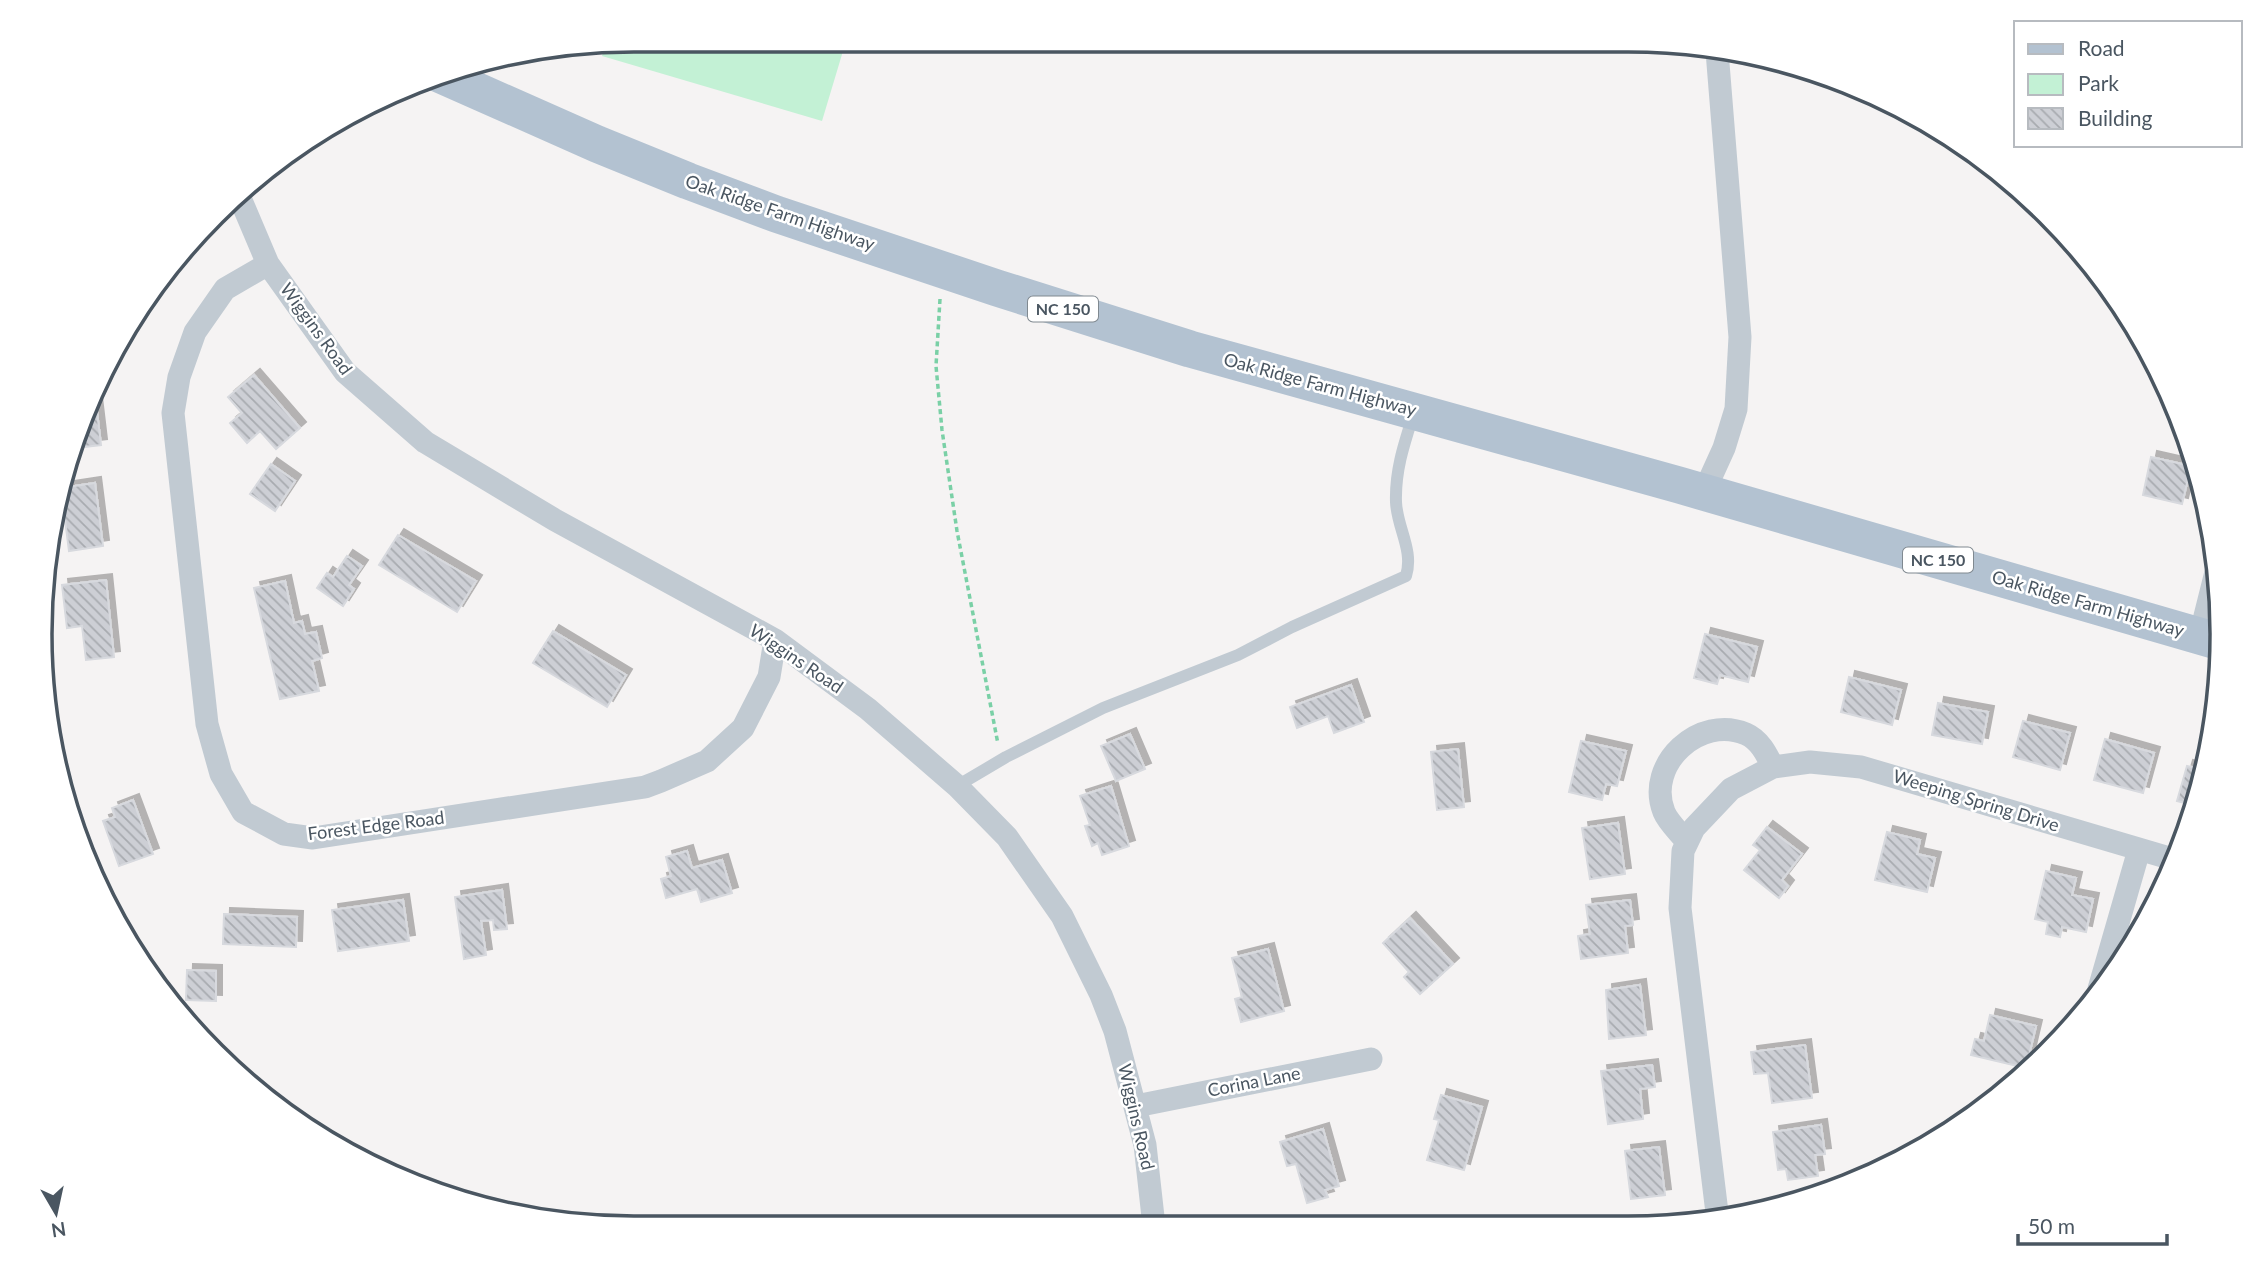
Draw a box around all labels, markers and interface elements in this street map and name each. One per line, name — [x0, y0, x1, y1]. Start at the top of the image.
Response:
legend — [2014, 21, 2242, 147]
text: Road — [2078, 35, 2125, 60]
text: Park — [2078, 70, 2119, 95]
text: Building — [2078, 105, 2153, 130]
street label: Oak Ridge Farm Highway — [683, 169, 879, 255]
street label: Wiggins Road — [276, 278, 358, 379]
road number: NC 150 — [1028, 296, 1098, 322]
street label: Oak Ridge Farm Highway — [1221, 348, 1420, 421]
road number: NC 150 — [1903, 548, 1973, 572]
street label: Oak Ridge Farm Highway — [1990, 565, 2188, 641]
street label: Wiggins Road — [746, 619, 848, 698]
street label: Weeping Spring Drive — [1891, 764, 2062, 836]
street label: Forest Edge Road — [306, 806, 445, 844]
street label: Corina Lane — [1205, 1061, 1302, 1101]
street label: Wiggins Road — [1114, 1062, 1160, 1172]
north arrow — [21, 1178, 91, 1248]
scale bar — [2018, 1202, 2167, 1246]
text: 50 m — [2028, 1213, 2075, 1238]
text: N — [50, 1218, 68, 1243]

